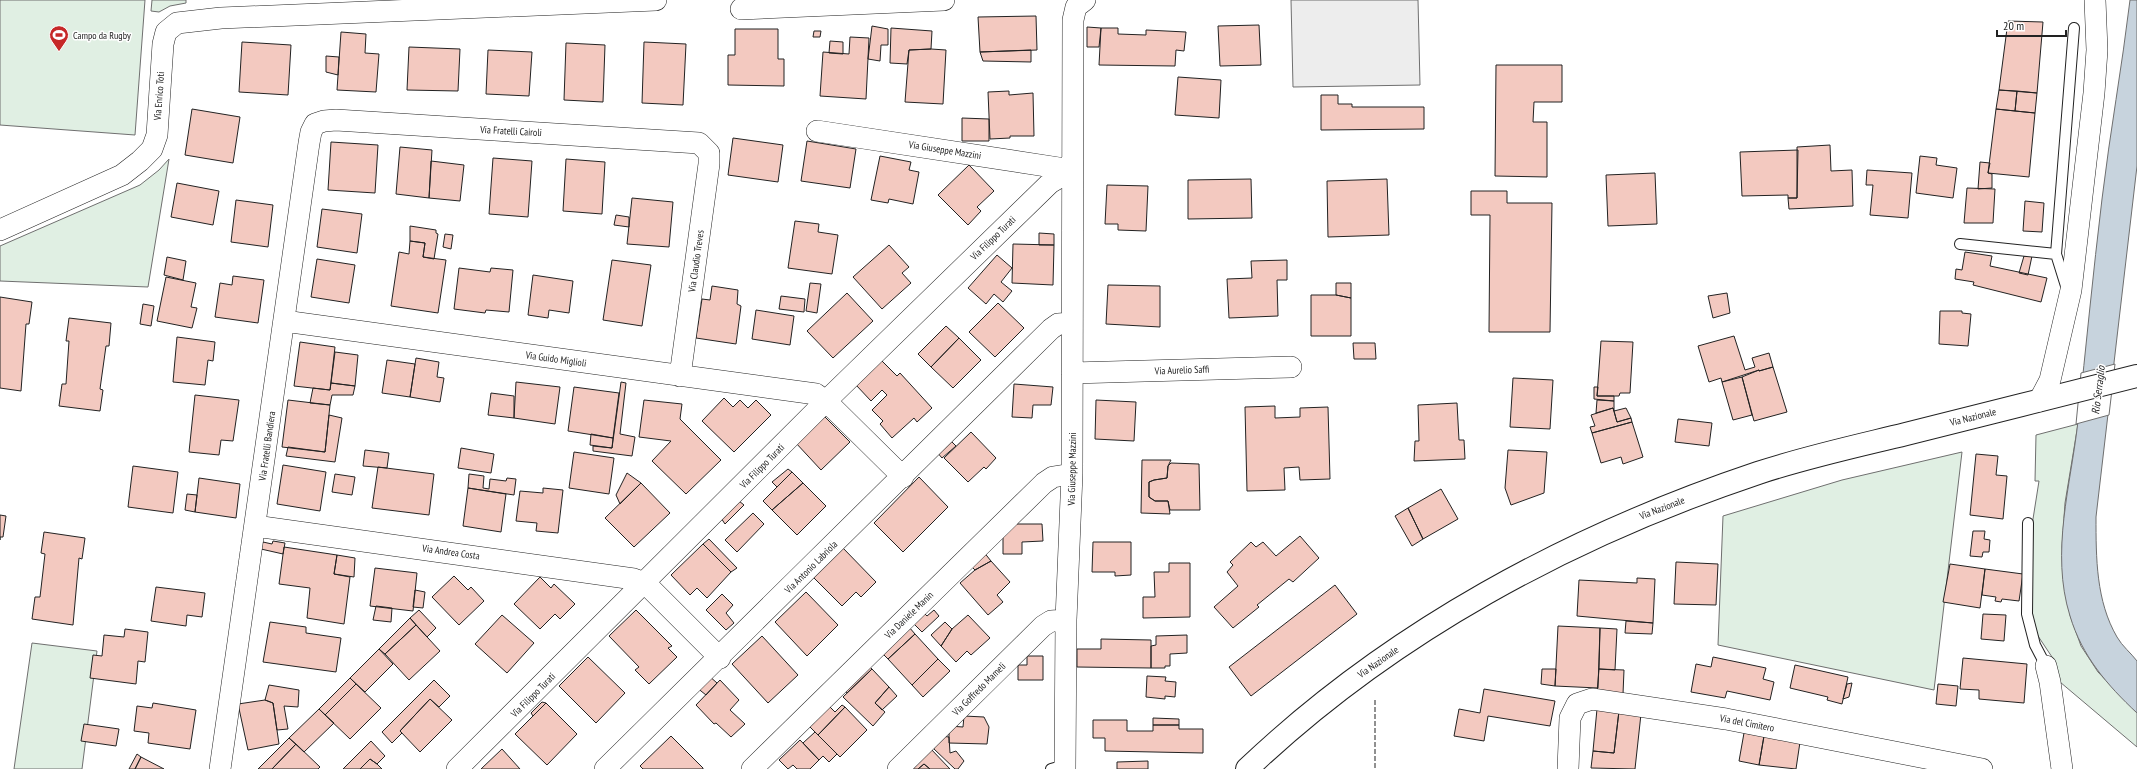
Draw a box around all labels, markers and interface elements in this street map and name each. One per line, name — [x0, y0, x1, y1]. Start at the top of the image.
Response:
scale bar — [1997, 12, 2066, 38]
text: 20 m — [2003, 18, 2024, 33]
sports icon: Campo da Rugby — [48, 24, 70, 52]
place label: Campo da Rugby — [73, 29, 131, 42]
street label: Via Enrico Toti — [151, 71, 167, 122]
street label: Via Fratelli Cairoli — [479, 123, 542, 139]
street label: Via Giuseppe Mazzini — [907, 138, 982, 162]
street label: Via Filippo Turati — [967, 213, 1018, 264]
street label: Via Claudio Treves — [685, 229, 707, 294]
street label: Via Guido Miglioli — [524, 348, 587, 370]
street label: Via Aurelio Saffi — [1153, 363, 1210, 377]
water label: Rio Serraglio — [2088, 364, 2108, 415]
street label: Via Nazionale — [1948, 405, 1997, 429]
street label: Via Fratelli Bandiera — [256, 410, 278, 483]
street label: Via Giuseppe Mazzini — [1065, 432, 1079, 507]
street label: Via Filippo Turati — [736, 441, 787, 492]
street label: Via Nazionale — [1637, 493, 1686, 523]
street label: Via Antonio Labriola — [781, 538, 840, 597]
street label: Via Andrea Costa — [420, 541, 481, 562]
street label: Via Daniele Manin — [881, 589, 936, 642]
street label: Via Nazionale — [1354, 643, 1401, 681]
street label: Via Goffredo Mameli — [949, 660, 1008, 719]
street label: Via Filippo Turati — [507, 670, 558, 721]
street label: Via del Cimitero — [1718, 711, 1775, 735]

